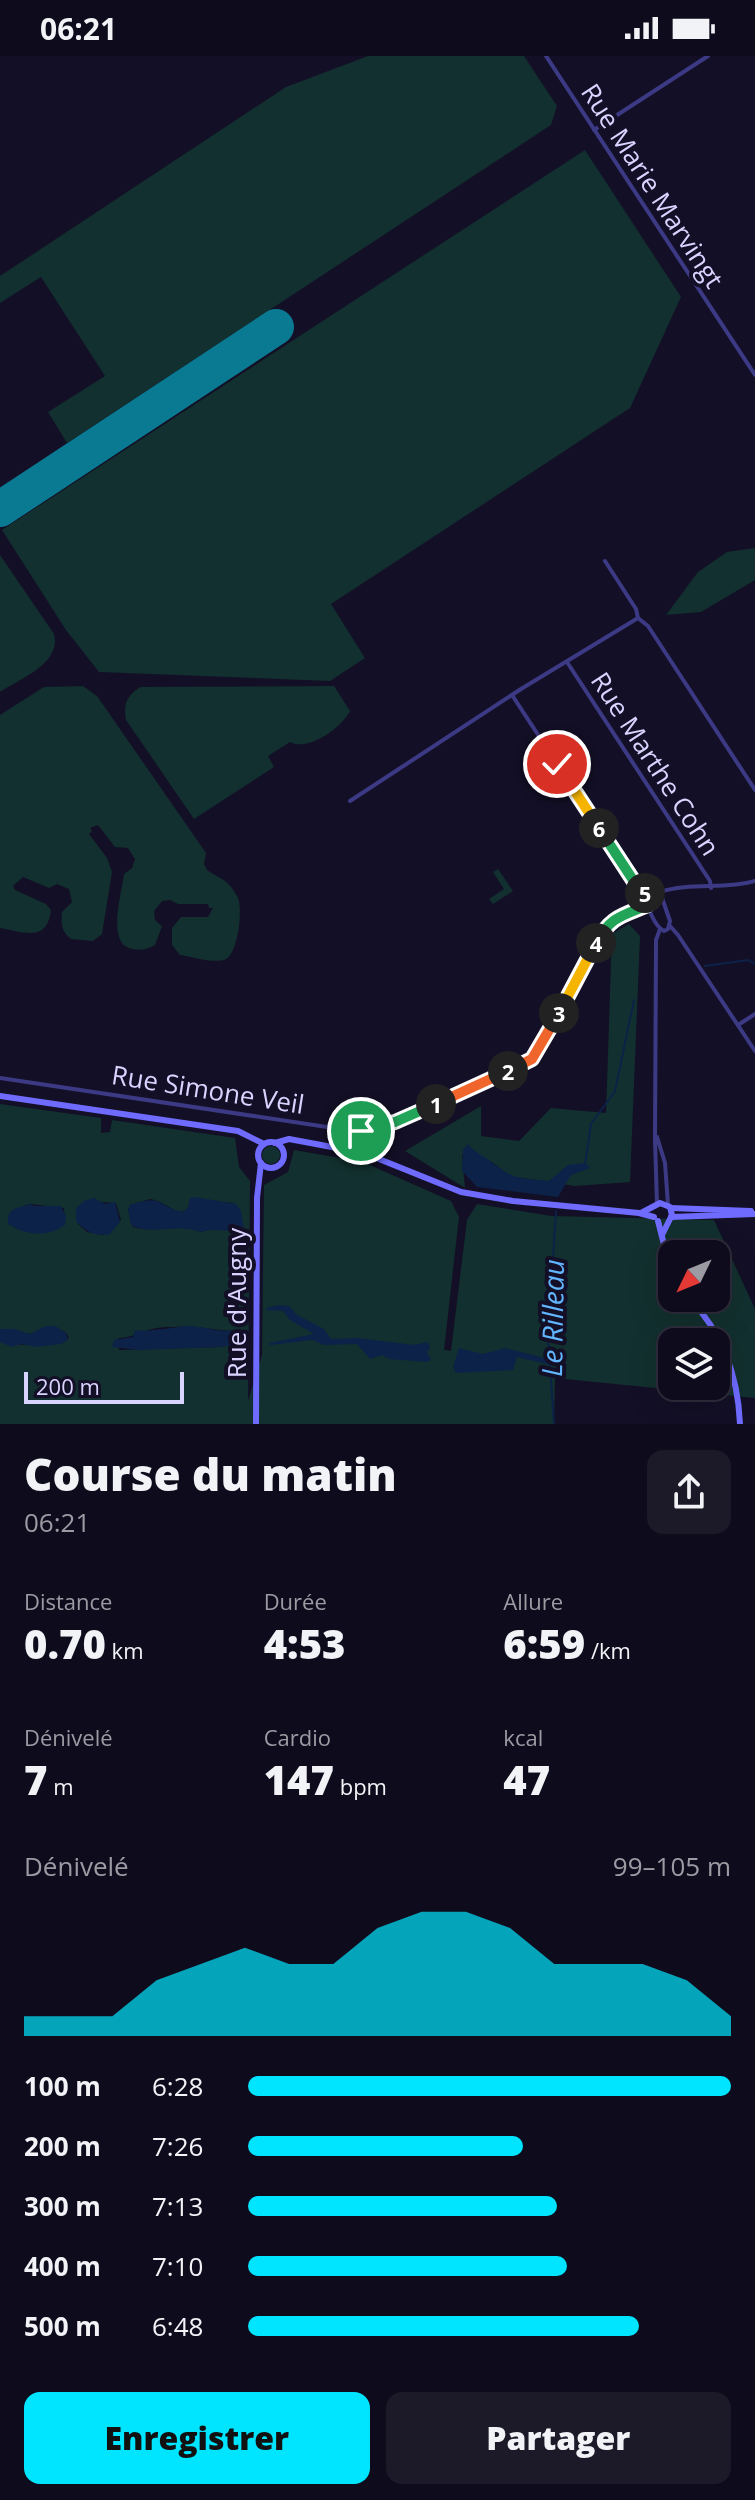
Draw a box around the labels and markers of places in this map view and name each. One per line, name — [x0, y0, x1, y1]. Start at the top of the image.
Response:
pin — [523, 730, 591, 798]
pin: 6 — [579, 808, 619, 848]
pin: 5 — [625, 873, 665, 913]
pin: 4 — [576, 923, 616, 963]
pin: 3 — [539, 993, 579, 1033]
pin: 2 — [488, 1051, 528, 1091]
pin: 1 — [416, 1084, 456, 1124]
pin — [327, 1097, 395, 1165]

